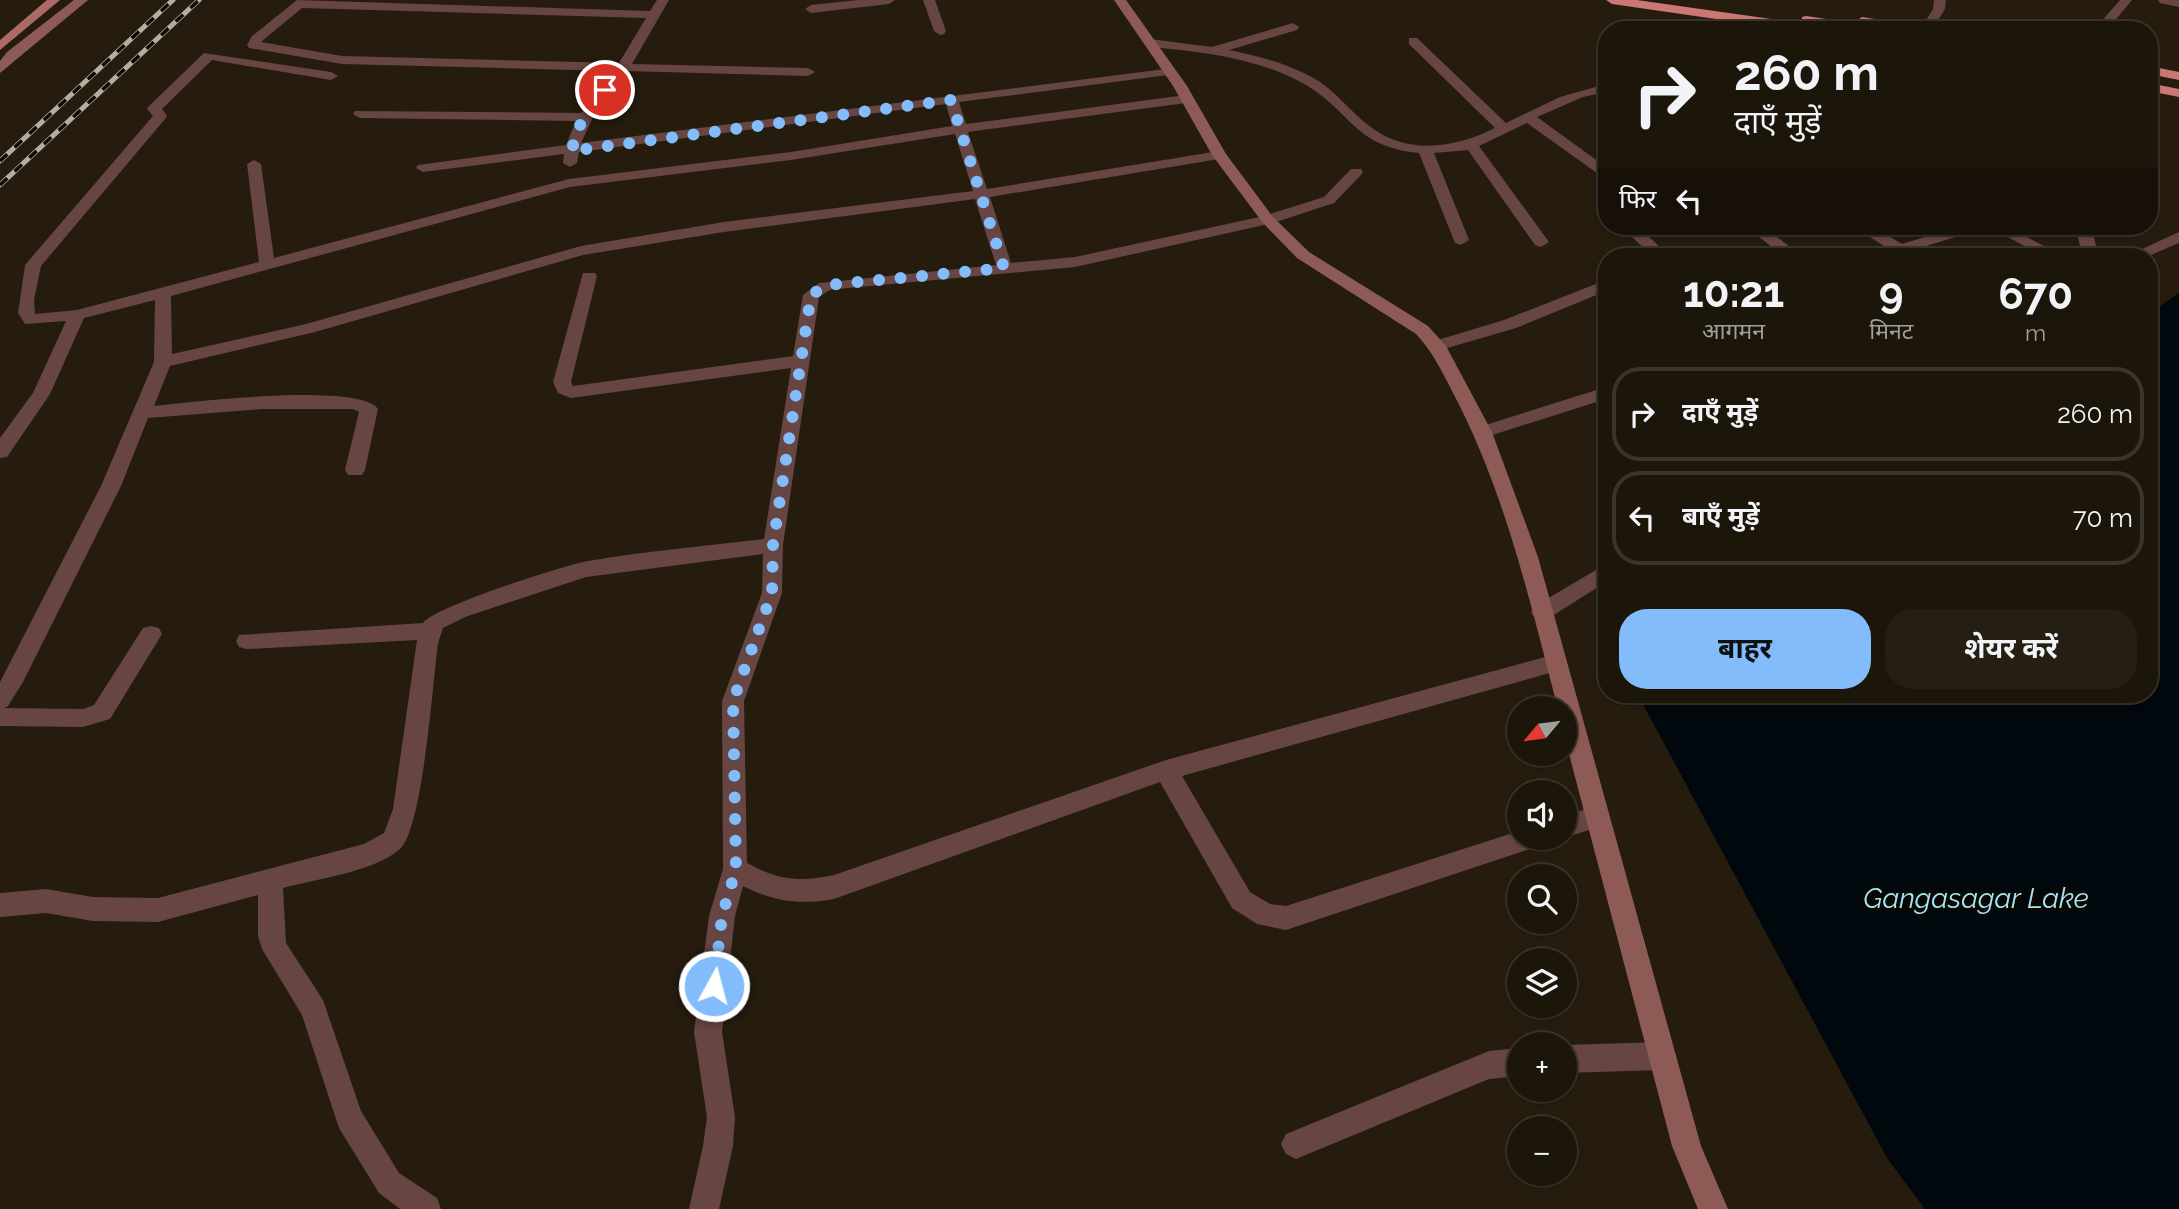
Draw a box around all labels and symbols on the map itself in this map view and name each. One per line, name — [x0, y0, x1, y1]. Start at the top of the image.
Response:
pin — [575, 60, 635, 120]
north arrow — [1507, 696, 1577, 766]
water label: Gangasagar Lake — [1863, 882, 2089, 915]
position arrow — [677, 949, 751, 1023]

